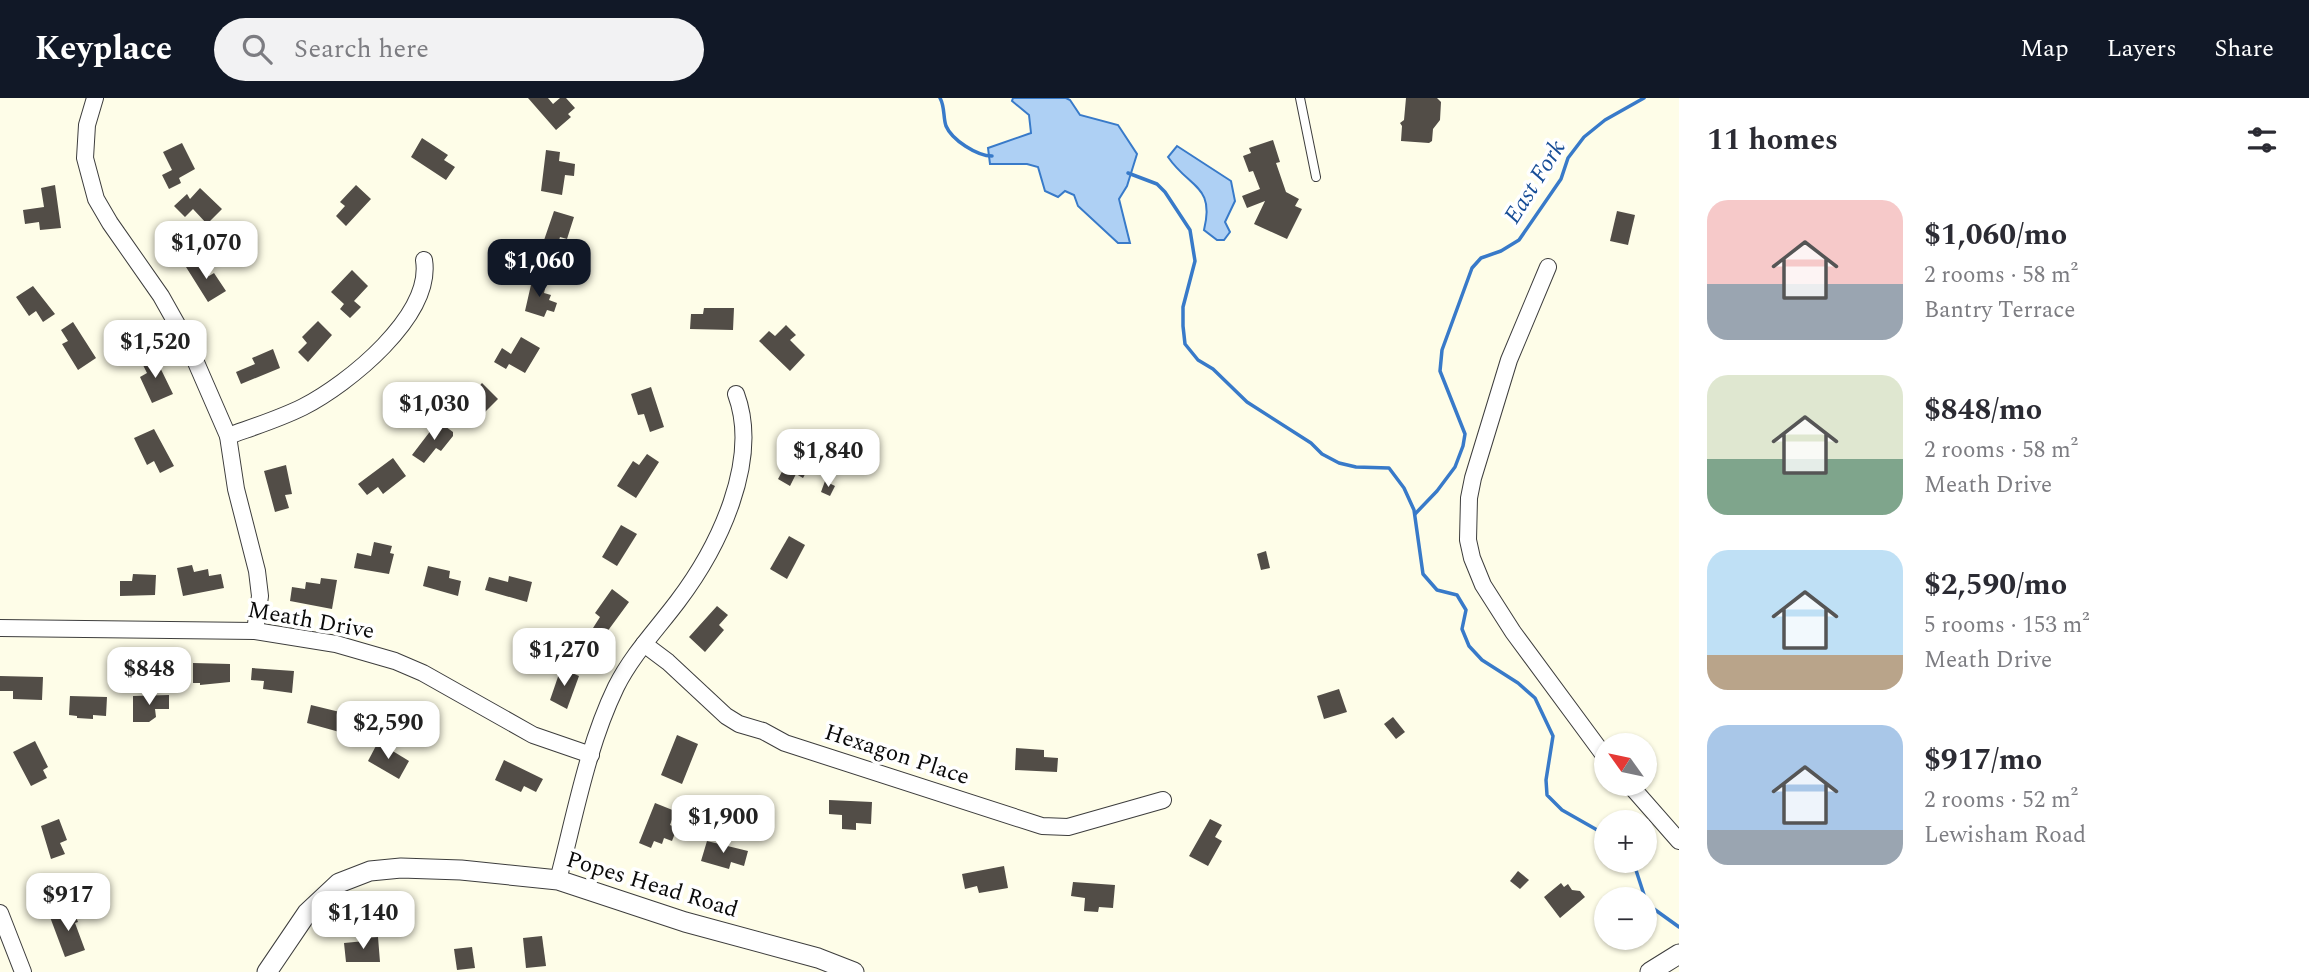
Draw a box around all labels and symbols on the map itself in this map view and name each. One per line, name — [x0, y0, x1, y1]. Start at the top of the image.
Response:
water label: East Fork — [1495, 133, 1575, 231]
pin: $1,070 — [149, 222, 263, 281]
pin: $1,060 — [482, 240, 596, 299]
pin: $1,520 — [98, 320, 212, 380]
pin: $1,030 — [377, 382, 491, 442]
pin: $1,840 — [771, 430, 885, 489]
street label: Meath Drive — [245, 593, 377, 649]
pin: $1,270 — [507, 628, 621, 688]
pin: $848 — [108, 648, 190, 707]
pin: $2,590 — [331, 702, 445, 761]
street label: Hexagon Place — [820, 715, 974, 795]
north arrow — [1594, 733, 1657, 796]
pin: $1,900 — [666, 796, 780, 855]
street label: Popes Head Road — [562, 842, 742, 928]
pin: $917 — [27, 874, 109, 933]
pin: $1,140 — [306, 892, 420, 951]

